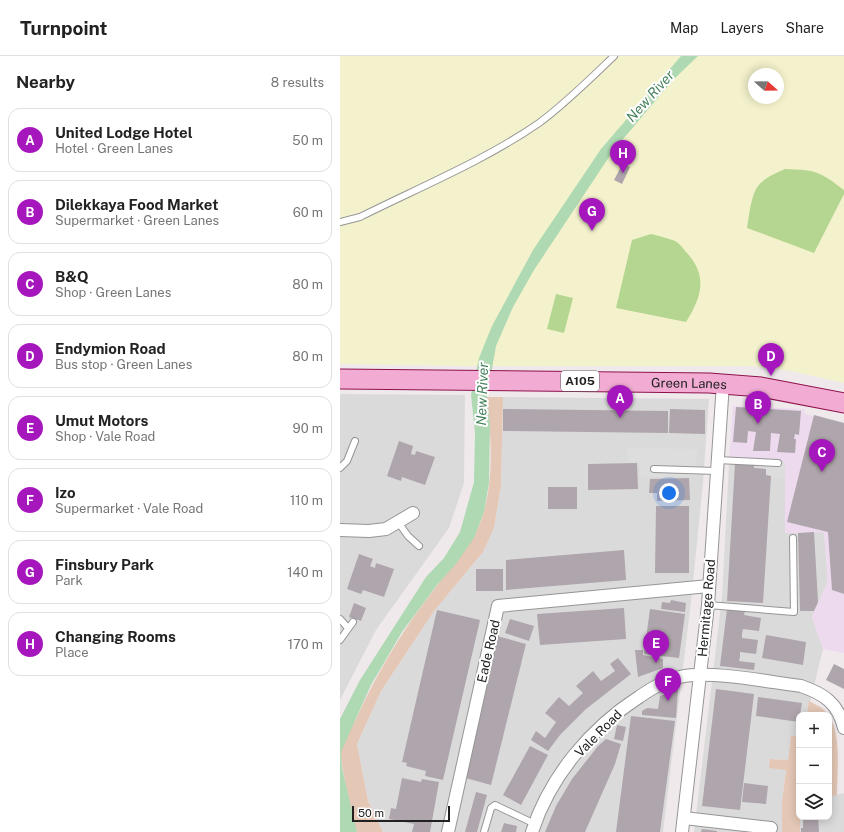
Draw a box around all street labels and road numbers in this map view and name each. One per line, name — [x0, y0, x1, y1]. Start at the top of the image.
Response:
road number: A105 — [561, 371, 599, 391]
street label: Green Lanes — [651, 375, 727, 392]
street label: Hermitage Road — [695, 559, 718, 658]
street label: Eade Road — [474, 618, 503, 684]
street label: Vale Road — [572, 707, 625, 760]

